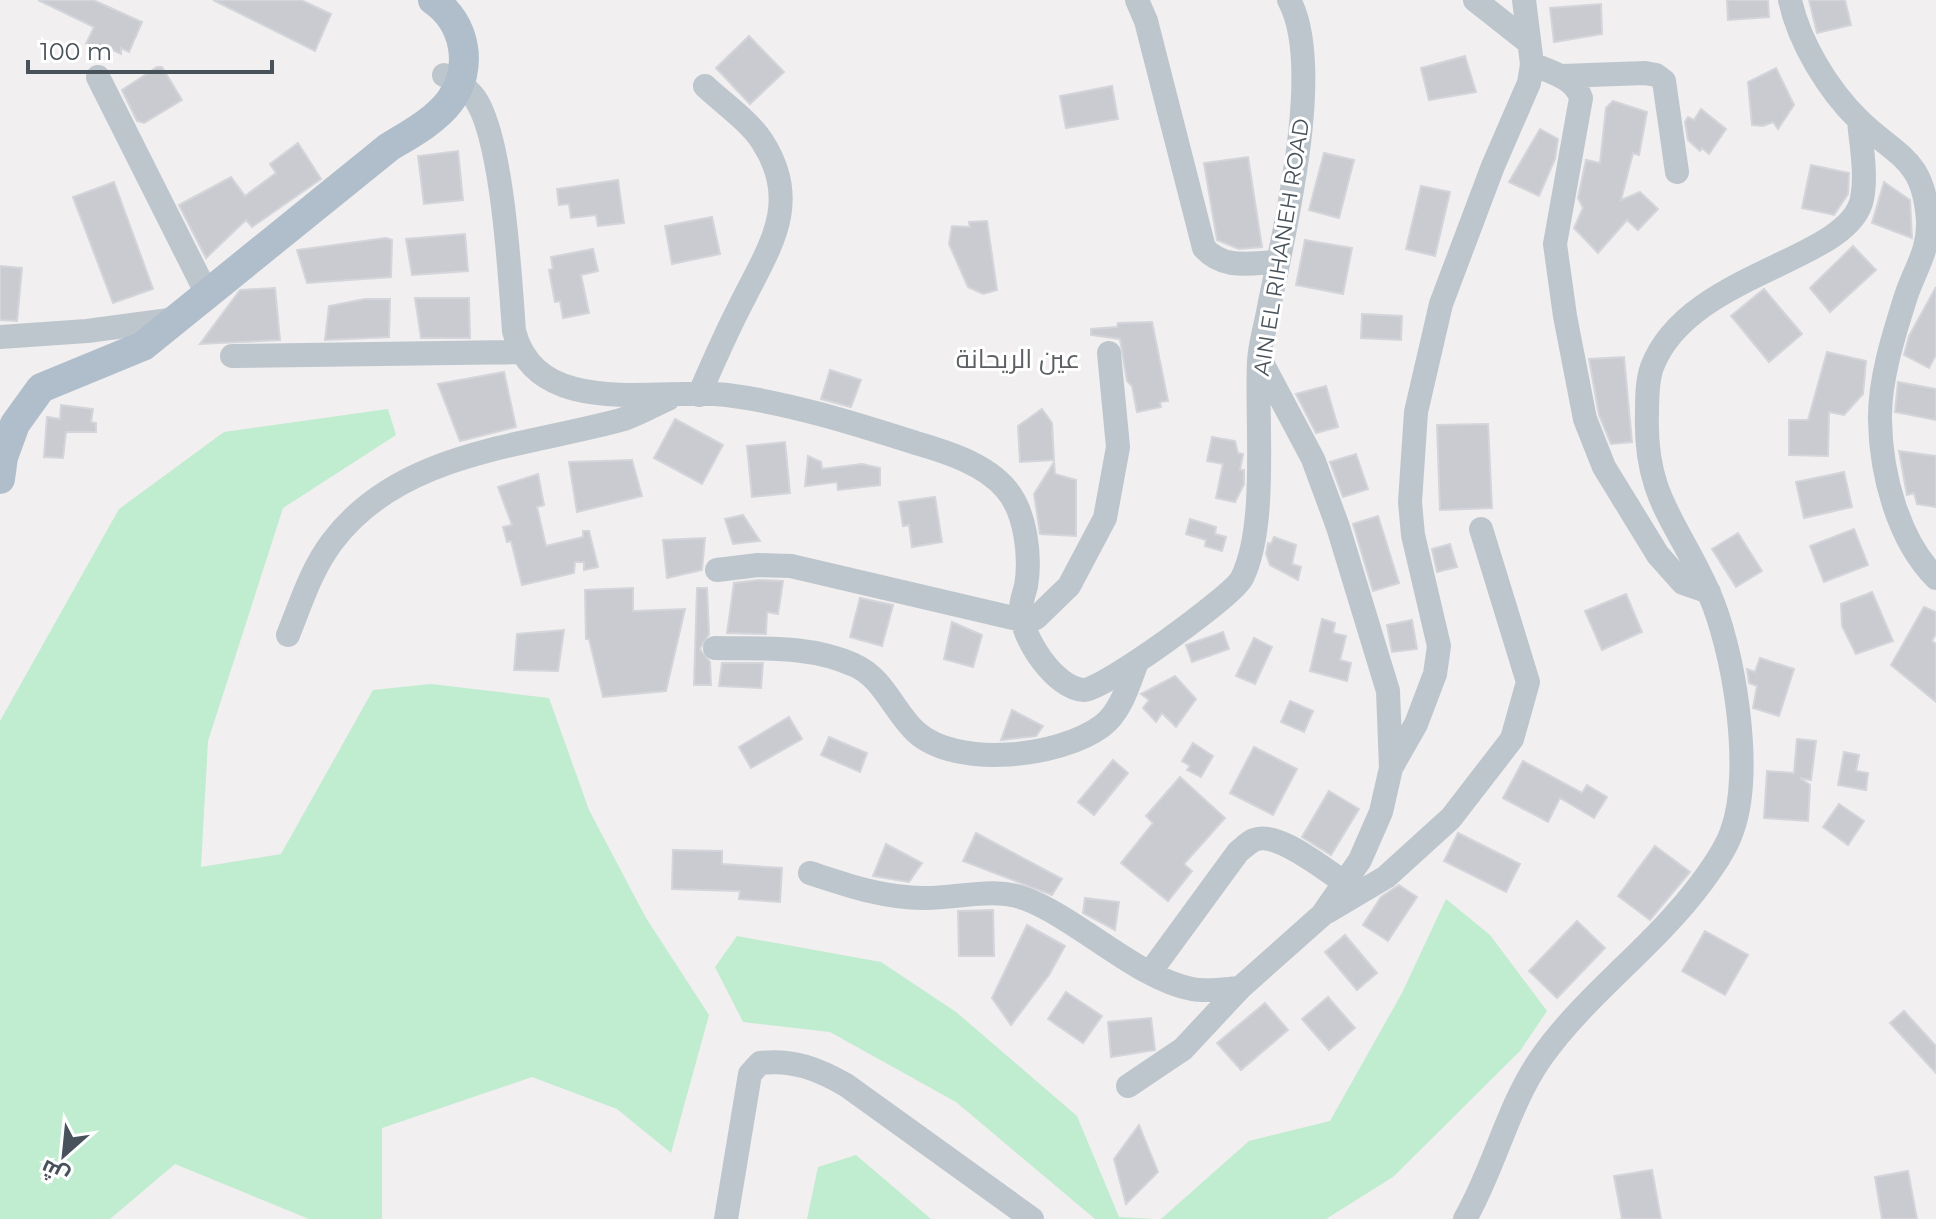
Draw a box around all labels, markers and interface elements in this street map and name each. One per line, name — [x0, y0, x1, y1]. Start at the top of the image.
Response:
scale bar — [28, 24, 272, 74]
text: 100 m — [40, 37, 112, 66]
street label: AIN EL RIHANEH ROAD — [1248, 117, 1315, 378]
district label: عين الريحانة — [956, 343, 1080, 375]
north arrow — [24, 1115, 104, 1195]
text: ش — [36, 1154, 74, 1191]

